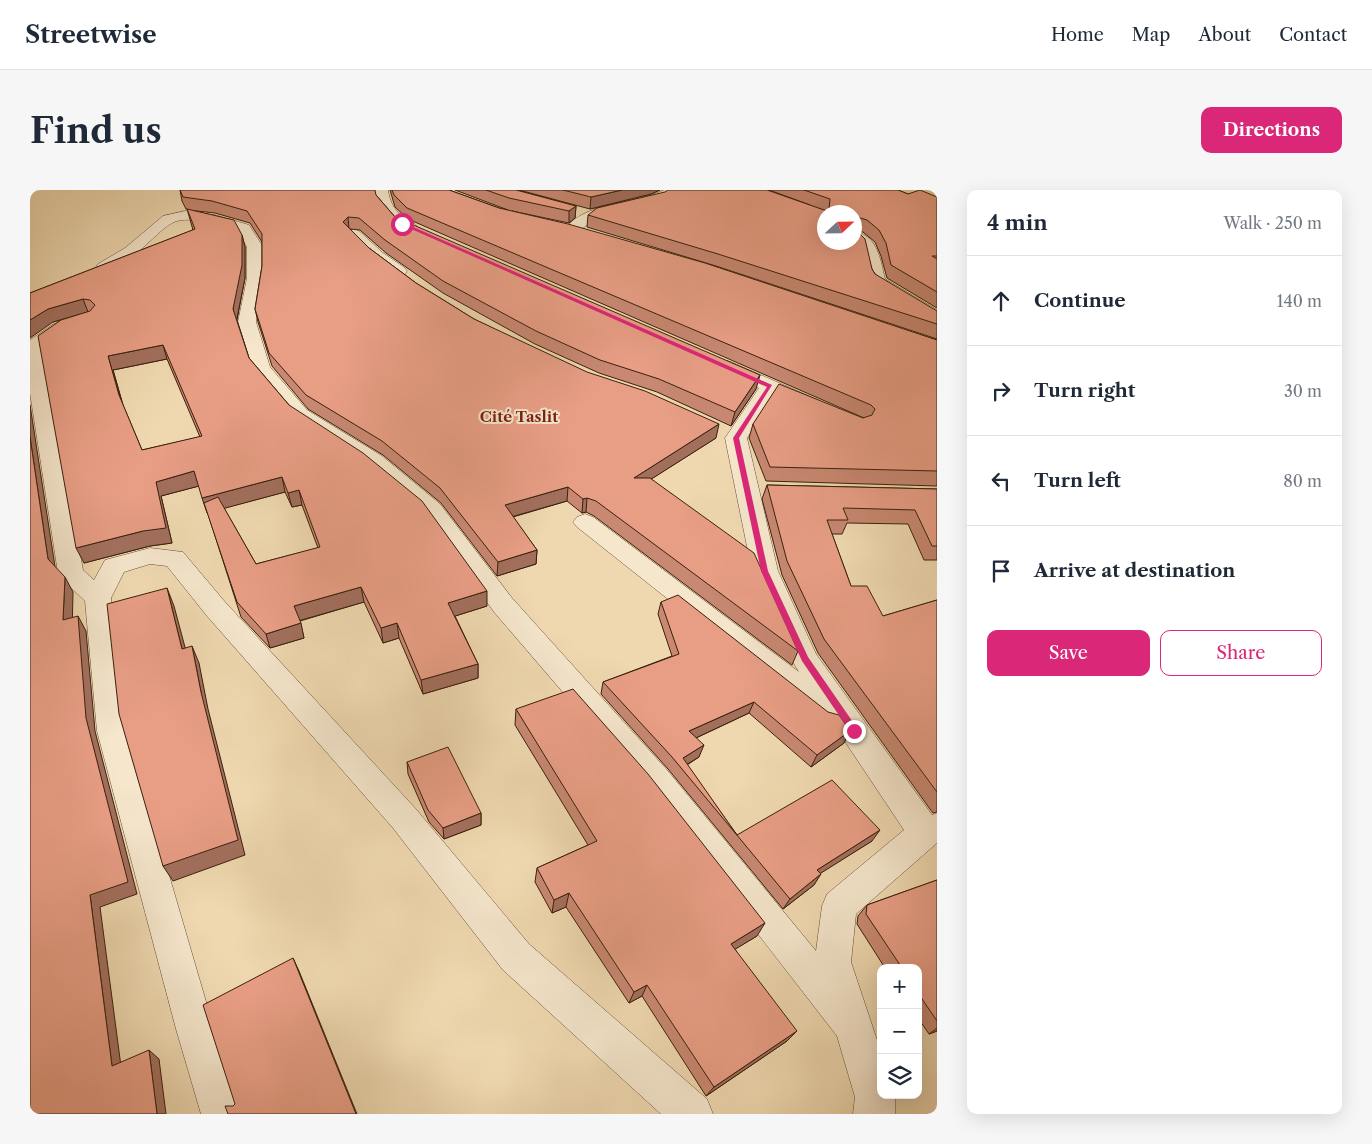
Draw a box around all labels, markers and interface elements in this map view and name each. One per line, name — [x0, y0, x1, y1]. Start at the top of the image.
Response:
text: Streetwise — [25, 20, 157, 49]
text: Home — [1051, 24, 1104, 46]
text: Map — [1132, 24, 1170, 46]
text: About — [1198, 24, 1251, 46]
text: Contact — [1279, 24, 1347, 46]
button: Directions — [1201, 107, 1342, 153]
text: Find us — [30, 109, 162, 152]
north arrow — [817, 205, 862, 250]
text: 4 min — [987, 210, 1048, 235]
route start — [391, 213, 414, 236]
text: Walk · 250 m — [1224, 213, 1322, 233]
icon: ahead — [987, 287, 1015, 315]
text: Continue — [1034, 289, 1126, 312]
text: 140 m — [1277, 291, 1322, 311]
icon: right — [987, 377, 1015, 405]
text: Turn right — [1034, 379, 1135, 402]
text: 30 m — [1284, 381, 1322, 401]
district label: Cité Taslit — [480, 407, 558, 426]
icon: left — [987, 467, 1015, 495]
text: Turn left — [1034, 469, 1121, 492]
text: 80 m — [1283, 471, 1322, 491]
icon: arrive — [987, 557, 1015, 585]
text: Arrive at destination — [1034, 559, 1235, 582]
button: Save — [987, 630, 1150, 676]
button: Share — [1160, 630, 1322, 676]
route end — [843, 720, 866, 743]
map controls — [877, 964, 922, 1099]
button: + — [877, 964, 922, 1009]
button: − — [877, 1009, 922, 1054]
button: layers — [877, 1054, 922, 1099]

